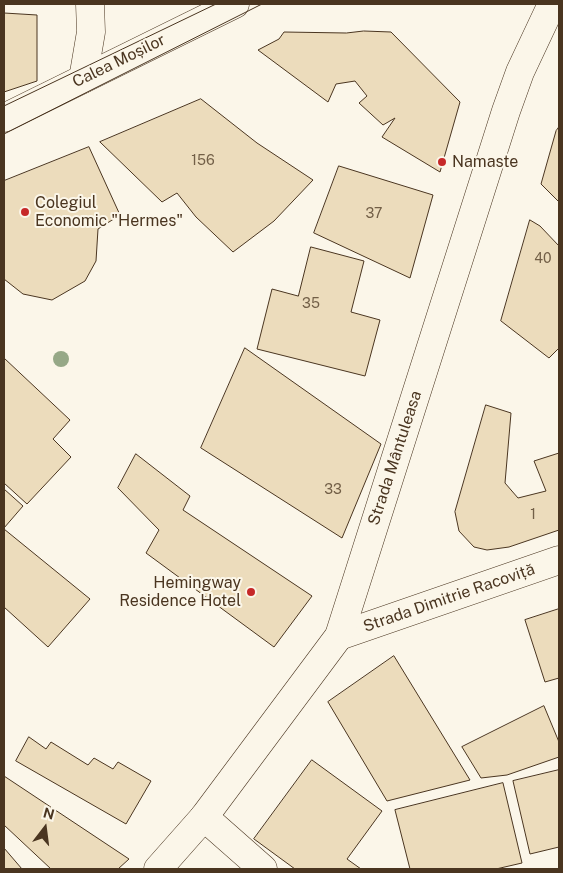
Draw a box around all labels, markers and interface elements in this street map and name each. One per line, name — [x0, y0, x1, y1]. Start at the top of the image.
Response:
street label: Calea Moșilor — [69, 30, 169, 92]
place label: Namaste — [452, 152, 518, 172]
house number: 156 — [191, 153, 215, 169]
marker: Namaste — [436, 156, 448, 168]
place label: Colegiul Economic "Hermes" — [35, 193, 183, 231]
marker: Colegiul Economic "Hermes" — [19, 206, 31, 218]
house number: 37 — [366, 206, 382, 222]
house number: 40 — [534, 251, 552, 267]
house number: 35 — [302, 296, 320, 312]
street label: Strada Mântuleasa — [364, 388, 426, 528]
house number: 33 — [324, 482, 342, 498]
house number: 1 — [530, 507, 536, 523]
street label: Strada Dimitrie Racoviță — [361, 560, 537, 636]
place label: Hemingway Residence Hotel — [119, 573, 241, 611]
marker: Hemingway Residence Hotel — [245, 586, 257, 598]
north arrow — [20, 803, 70, 853]
text: N — [42, 804, 56, 823]

